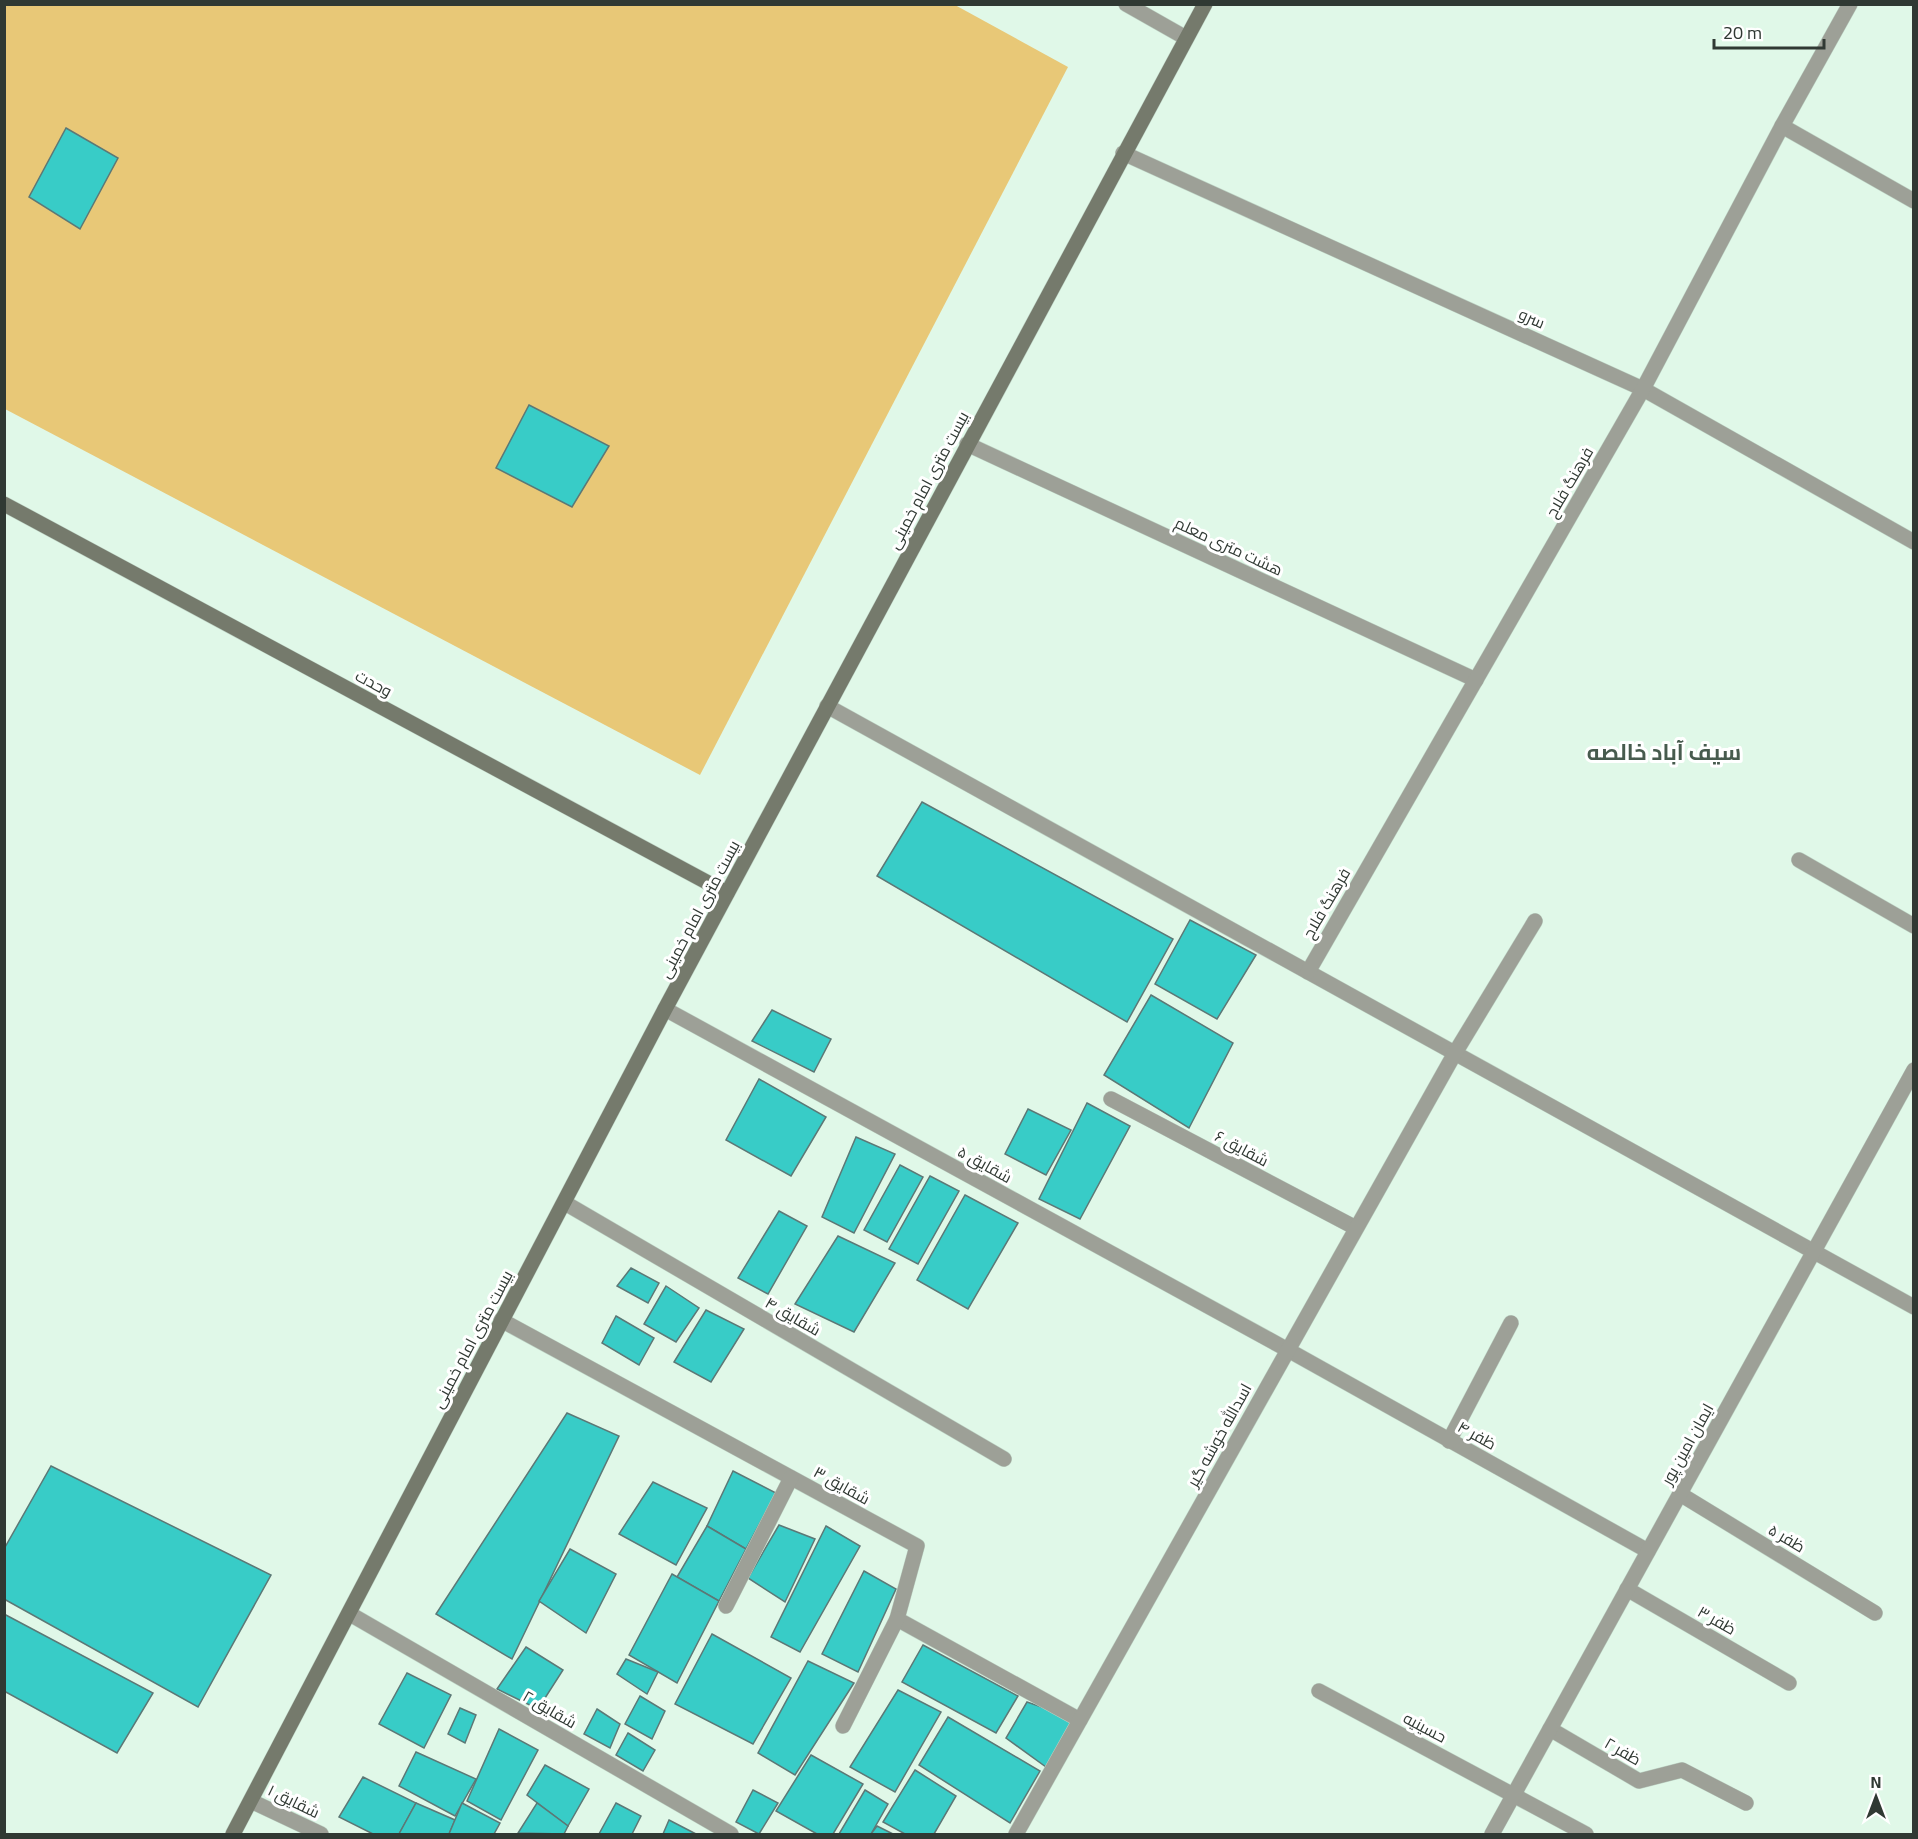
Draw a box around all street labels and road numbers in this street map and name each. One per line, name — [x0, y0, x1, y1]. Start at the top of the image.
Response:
street label: سرو — [1514, 299, 1550, 337]
street label: بیست متری امام خمینی — [879, 405, 977, 555]
street label: فرهنگ فلاح — [1536, 441, 1602, 523]
street label: هشت متری معلم — [1170, 508, 1288, 584]
street label: وحدت — [350, 661, 398, 705]
street label: بیست متری امام خمینی — [650, 834, 748, 984]
street label: فرهنگ فلاح — [1293, 862, 1359, 944]
street label: شقایق ۶ — [1209, 1121, 1275, 1175]
street label: شقایق ۵ — [952, 1137, 1018, 1191]
street label: بیست متری امام خمینی — [423, 1264, 521, 1414]
street label: شقایق ۴ — [759, 1288, 827, 1344]
street label: اسدالله خوشه گیر — [1177, 1377, 1260, 1494]
street label: ایمان امین پور — [1652, 1397, 1722, 1491]
street label: ظفر ۴ — [1452, 1412, 1502, 1458]
street label: شقایق ۳ — [808, 1457, 876, 1513]
street label: ظفر ۵ — [1762, 1515, 1812, 1561]
street label: ظفر ۳ — [1692, 1597, 1742, 1643]
street label: شقایق ۲ — [517, 1681, 583, 1737]
street label: حسینیه — [1398, 1703, 1452, 1751]
street label: ظفر ۲ — [1599, 1728, 1647, 1774]
street label: شقایق ۱ — [263, 1775, 325, 1827]

